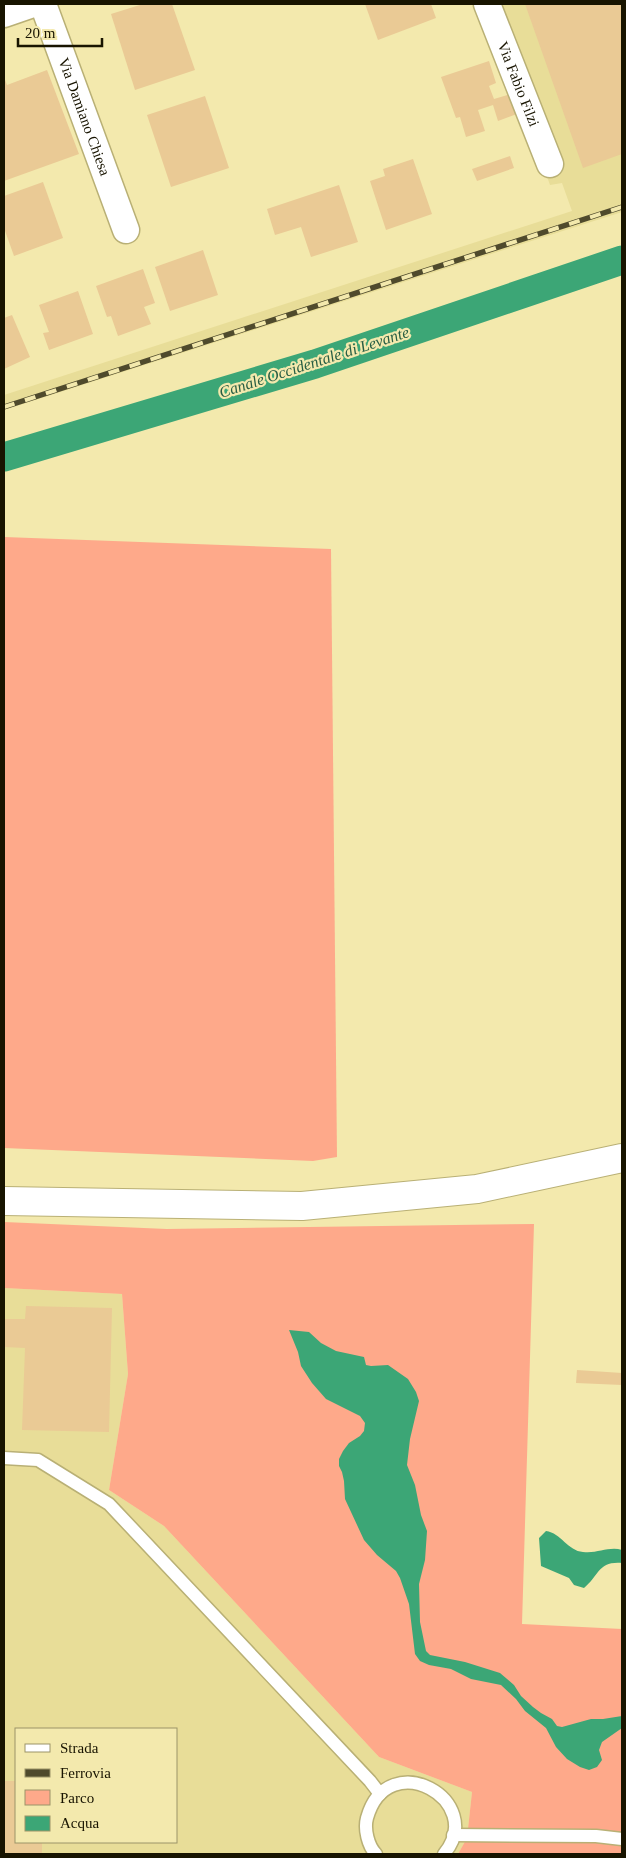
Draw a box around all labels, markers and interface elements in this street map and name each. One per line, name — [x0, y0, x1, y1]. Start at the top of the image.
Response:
scale bar — [18, 15, 101, 47]
text: 20 m — [25, 25, 56, 41]
street label: Via Fabio Filzi — [495, 39, 542, 129]
street label: Via Damiano Chiesa — [55, 56, 113, 178]
water label: Canale Occidentale di Levante — [217, 323, 411, 401]
legend — [15, 1728, 178, 1843]
text: Strada — [60, 1740, 99, 1756]
text: Ferrovia — [60, 1765, 111, 1781]
text: Parco — [60, 1790, 94, 1806]
text: Acqua — [60, 1815, 99, 1831]

